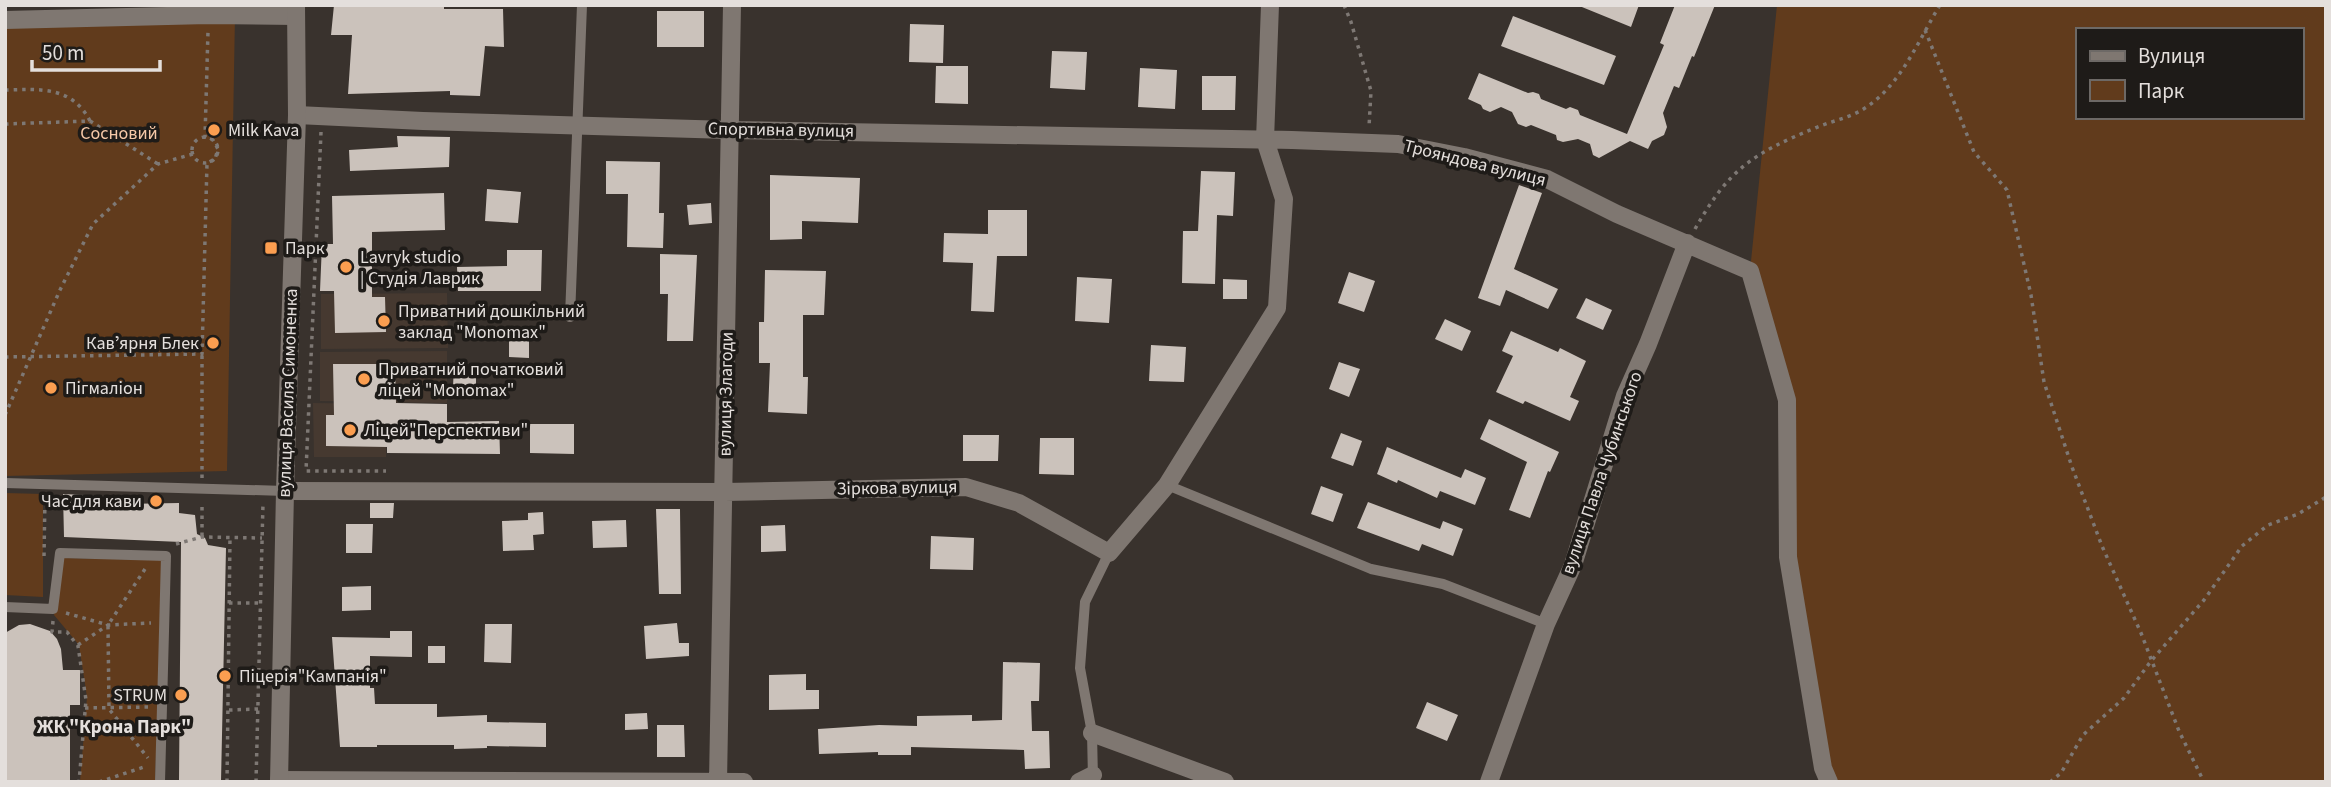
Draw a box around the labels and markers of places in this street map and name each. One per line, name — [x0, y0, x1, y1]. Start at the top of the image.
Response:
place label: Milk Kava — [228, 118, 299, 143]
marker: Milk Kava — [206, 122, 222, 138]
place label: Парк — [285, 236, 325, 261]
marker: Парк — [263, 240, 279, 256]
place label: Lavryk studio | Студія Лаврик — [360, 245, 480, 291]
marker: Lavryk studio | Студія Лаврик — [338, 259, 354, 275]
place label: Приватний дошкільний заклад "Monomax" — [398, 299, 585, 345]
marker: Приватний дошкільний заклад "Monomax" — [376, 313, 392, 329]
place label: Кавʼярня Блек — [86, 331, 199, 356]
marker: Кавʼярня Блек — [205, 335, 221, 351]
place label: Приватний початковий ліцей "Monomax" — [378, 357, 564, 403]
marker: Приватний початковий ліцей "Monomax" — [356, 371, 372, 387]
place label: Пігмаліон — [65, 376, 143, 401]
marker: Пігмаліон — [43, 380, 59, 396]
place label: Ліцей"Перспективи" — [364, 418, 528, 443]
marker: Ліцей"Перспективи" — [342, 422, 358, 438]
place label: Час для кави — [41, 489, 142, 514]
marker: Час для кави — [148, 493, 164, 509]
place label: Піцерія"Кампанія" — [239, 664, 387, 689]
marker: Піцерія"Кампанія" — [217, 668, 233, 684]
place label: STRUM — [113, 683, 167, 708]
marker: STRUM — [173, 687, 189, 703]

